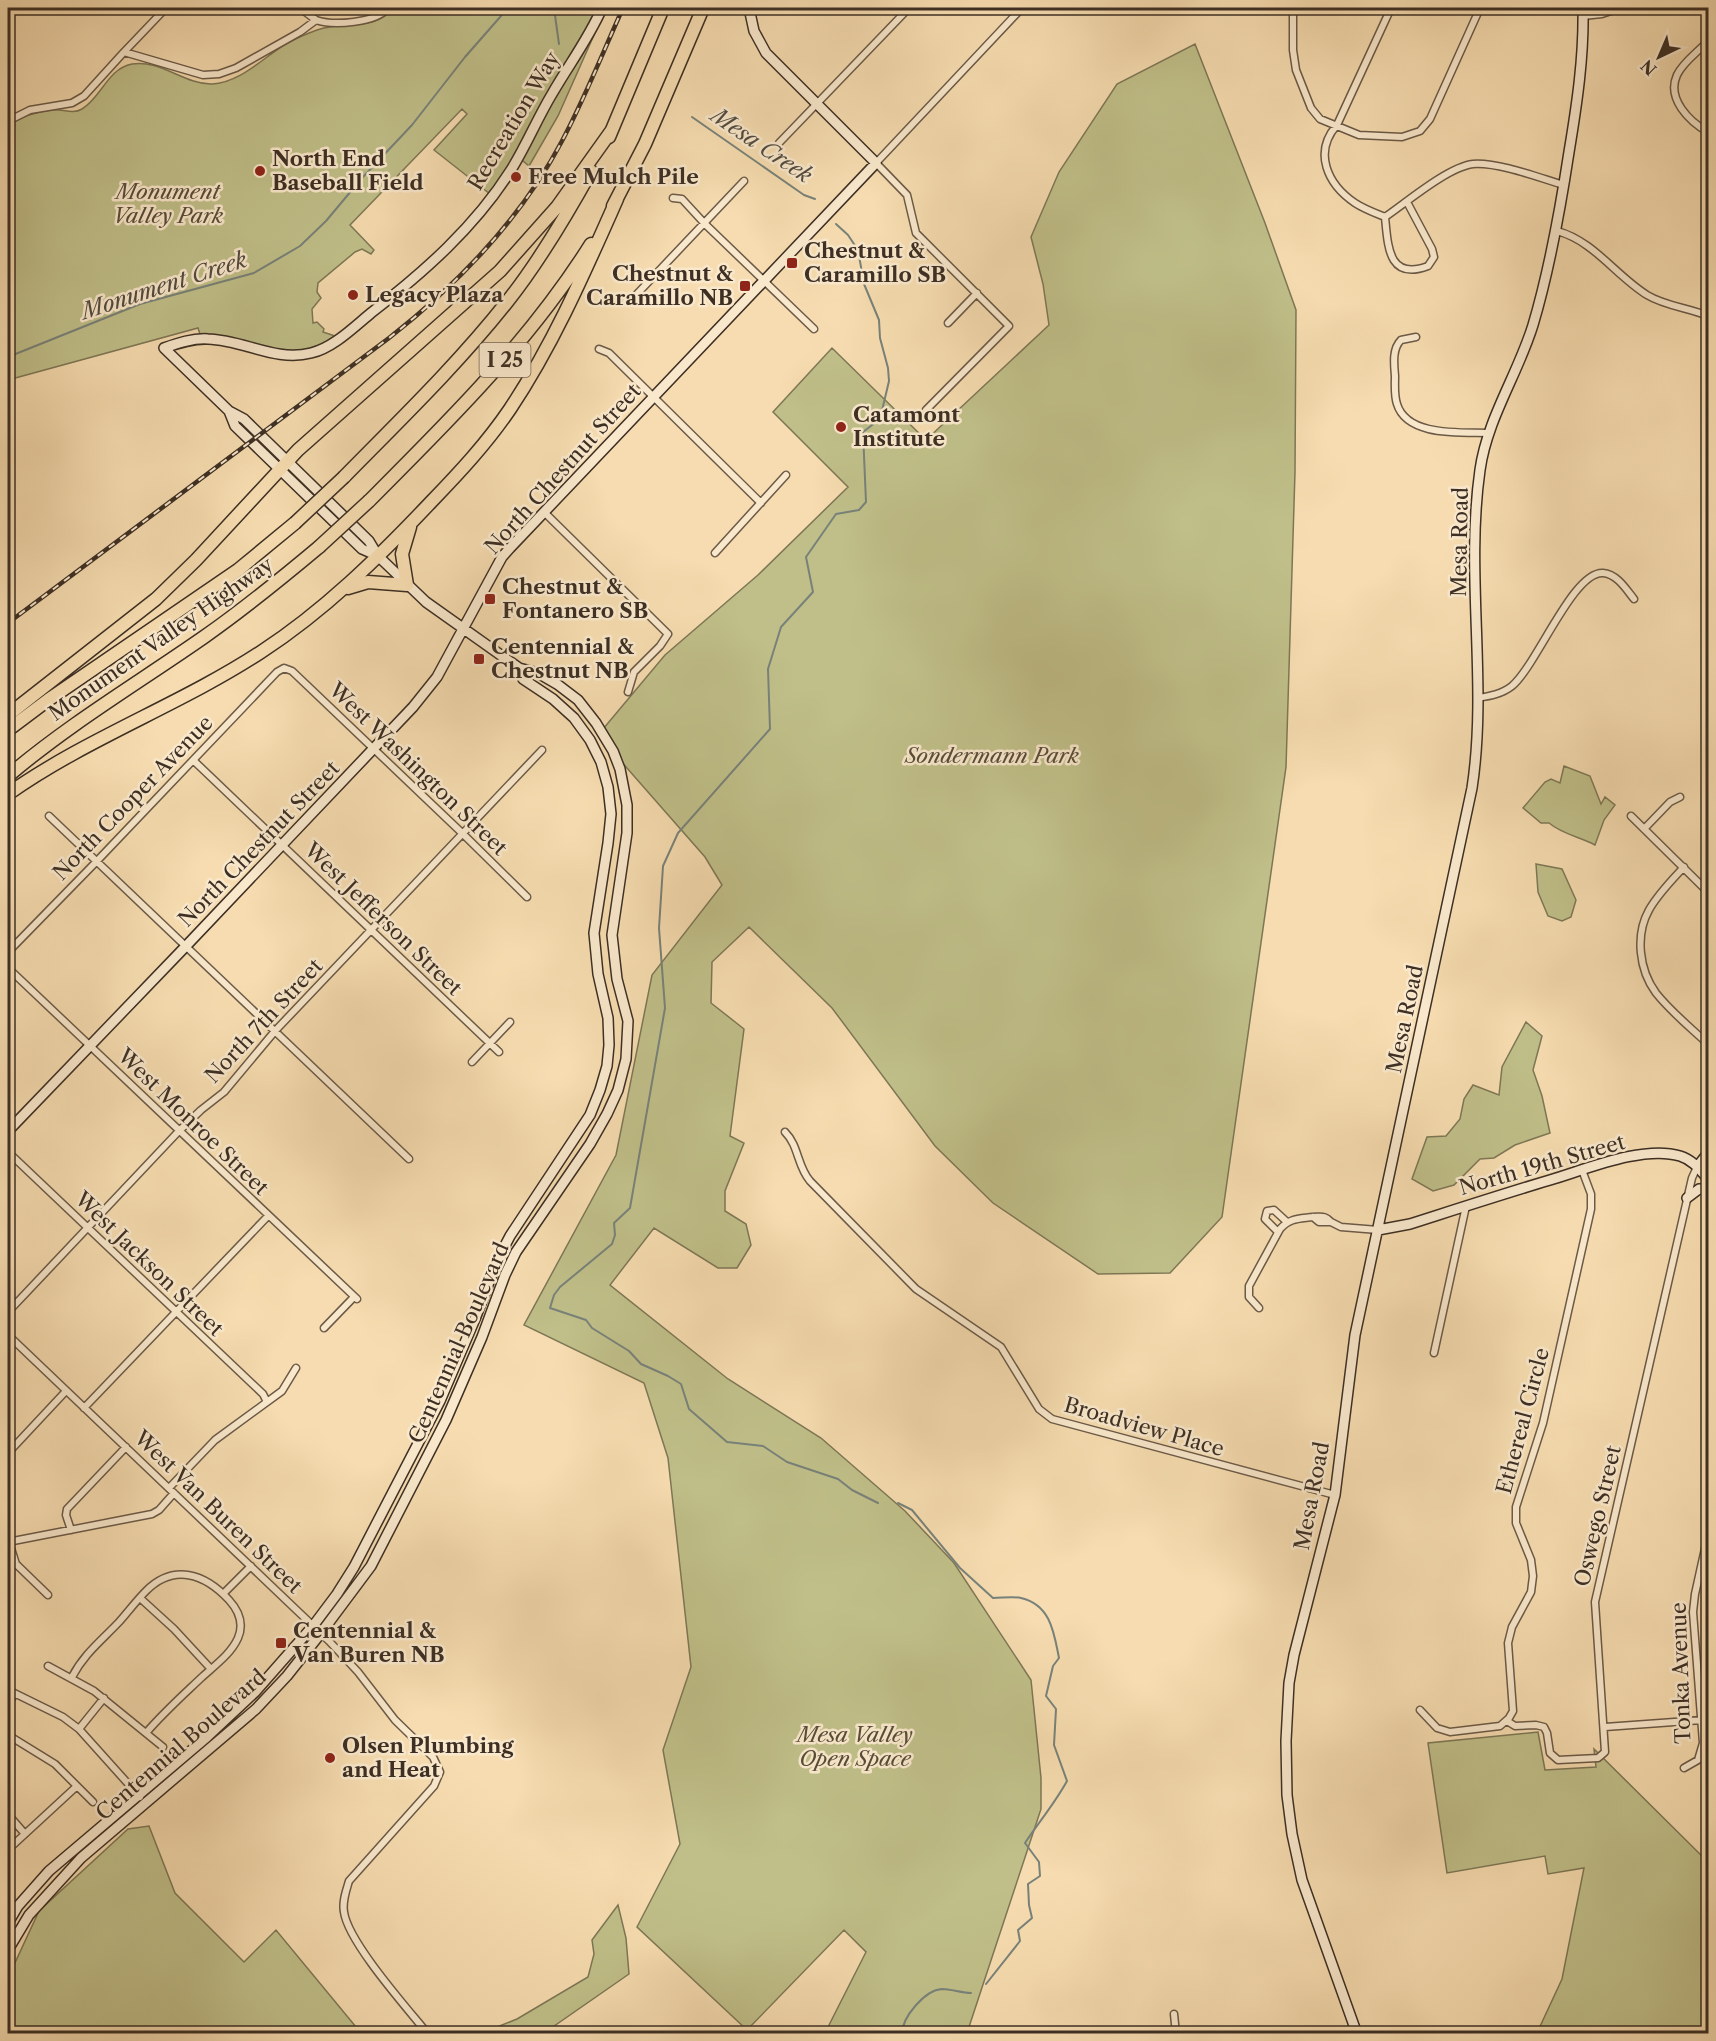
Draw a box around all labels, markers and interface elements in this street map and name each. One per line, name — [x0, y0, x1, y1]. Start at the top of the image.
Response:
north arrow — [1629, 27, 1689, 87]
street label: Recreation Way — [462, 47, 565, 195]
text: N — [1637, 56, 1661, 80]
water label: Mesa Creek — [704, 100, 818, 189]
place label: North End Baseball Field — [272, 146, 424, 195]
marker: North End Baseball Field — [253, 164, 267, 178]
place label: Free Mulch Pile — [528, 164, 699, 189]
marker: Free Mulch Pile — [509, 170, 523, 184]
park label: Monument Valley Park — [113, 179, 223, 228]
place label: Chestnut & Caramillo SB — [804, 238, 946, 287]
water label: Monument Creek — [75, 246, 251, 326]
marker: Chestnut & Caramillo SB — [785, 256, 799, 270]
place label: Chestnut & Caramillo NB — [586, 261, 734, 310]
marker: Chestnut & Caramillo NB — [738, 279, 752, 293]
place label: Legacy Plaza — [365, 282, 504, 307]
marker: Legacy Plaza — [346, 288, 360, 302]
road number: I 25 — [480, 343, 530, 377]
street label: North Chestnut Street — [479, 378, 646, 559]
place label: Catamont Institute — [853, 402, 960, 451]
marker: Catamont Institute — [834, 420, 848, 434]
street label: Mesa Road — [1446, 487, 1473, 597]
street label: Monument Valley Highway — [44, 551, 278, 726]
place label: Chestnut & Fontanero SB — [502, 574, 648, 623]
marker: Chestnut & Fontanero SB — [483, 592, 497, 606]
place label: Centennial & Chestnut NB — [491, 634, 635, 683]
marker: Centennial & Chestnut NB — [472, 652, 486, 666]
street label: West Washington Street — [323, 676, 513, 861]
street label: North Cooper Avenue — [48, 710, 218, 885]
park label: Sondermann Park — [903, 743, 1079, 768]
street label: North Chestnut Street — [173, 755, 345, 932]
street label: West Jefferson Street — [299, 836, 468, 1001]
street label: North 7th Street — [200, 953, 328, 1088]
street label: Mesa Road — [1381, 962, 1428, 1075]
street label: West Monroe Street — [112, 1042, 274, 1201]
street label: North 19th Street — [1456, 1129, 1628, 1200]
street label: West Jackson Street — [69, 1186, 229, 1341]
street label: Centennial Boulevard — [403, 1238, 514, 1447]
street label: Ethereal Circle — [1491, 1345, 1554, 1497]
street label: Broadview Place — [1061, 1392, 1227, 1461]
street label: West Van Buren Street — [129, 1424, 308, 1599]
street label: Mesa Road — [1289, 1439, 1334, 1552]
street label: Oswego Street — [1569, 1442, 1626, 1589]
street label: Tonka Avenue — [1666, 1602, 1695, 1744]
place label: Centennial & Van Buren NB — [292, 1618, 445, 1667]
marker: Centennial & Van Buren NB — [274, 1636, 288, 1650]
street label: Centennial Boulevard — [91, 1664, 271, 1825]
park label: Mesa Valley Open Space — [794, 1722, 913, 1771]
place label: Olsen Plumbing and Heat — [342, 1733, 514, 1782]
marker: Olsen Plumbing and Heat — [323, 1751, 337, 1765]

